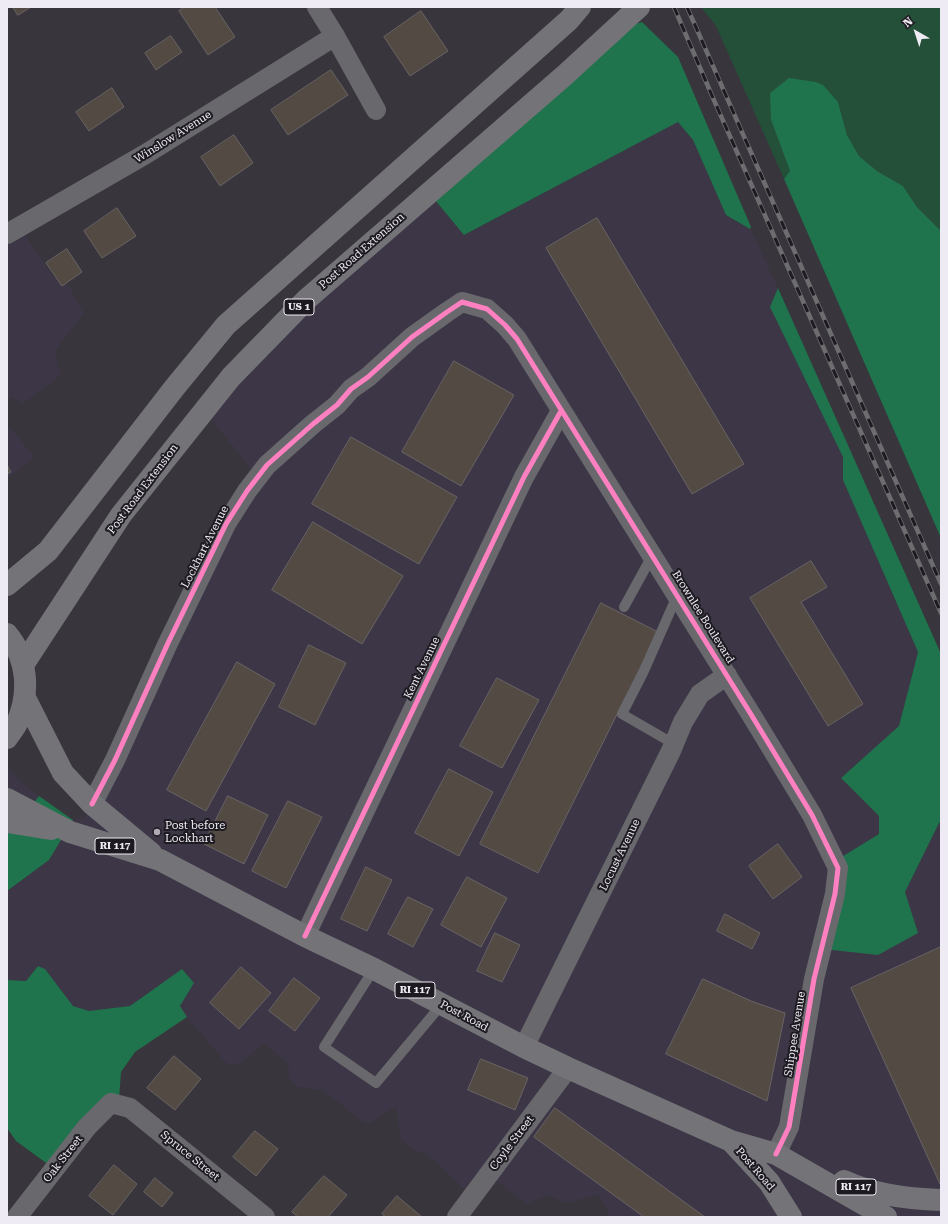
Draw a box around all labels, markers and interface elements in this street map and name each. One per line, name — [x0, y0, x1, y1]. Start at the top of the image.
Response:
north arrow — [896, 12, 936, 52]
text: N — [901, 15, 916, 30]
street label: Winslow Avenue — [132, 108, 214, 166]
street label: Post Road Extension — [317, 210, 407, 292]
road number: US 1 — [284, 299, 314, 315]
street label: Post Road Extension — [105, 442, 181, 536]
street label: Lockhart Avenue — [179, 504, 231, 590]
street label: Brownlee Boulevard — [669, 568, 737, 666]
street label: Kent Avenue — [401, 635, 443, 701]
street label: Locust Avenue — [597, 817, 643, 893]
place label: Post before Lockhart — [165, 819, 225, 845]
marker: Post before Lockhart — [152, 827, 162, 837]
road number: RI 117 — [95, 838, 135, 854]
road number: RI 117 — [395, 982, 435, 998]
street label: Shippee Avenue — [782, 990, 808, 1078]
street label: Post Road — [438, 998, 490, 1034]
street label: Coyle Street — [487, 1113, 537, 1173]
street label: Spruce Street — [158, 1128, 222, 1184]
street label: Oak Street — [41, 1133, 85, 1185]
street label: Post Road — [733, 1145, 777, 1193]
road number: RI 117 — [836, 1179, 876, 1195]

